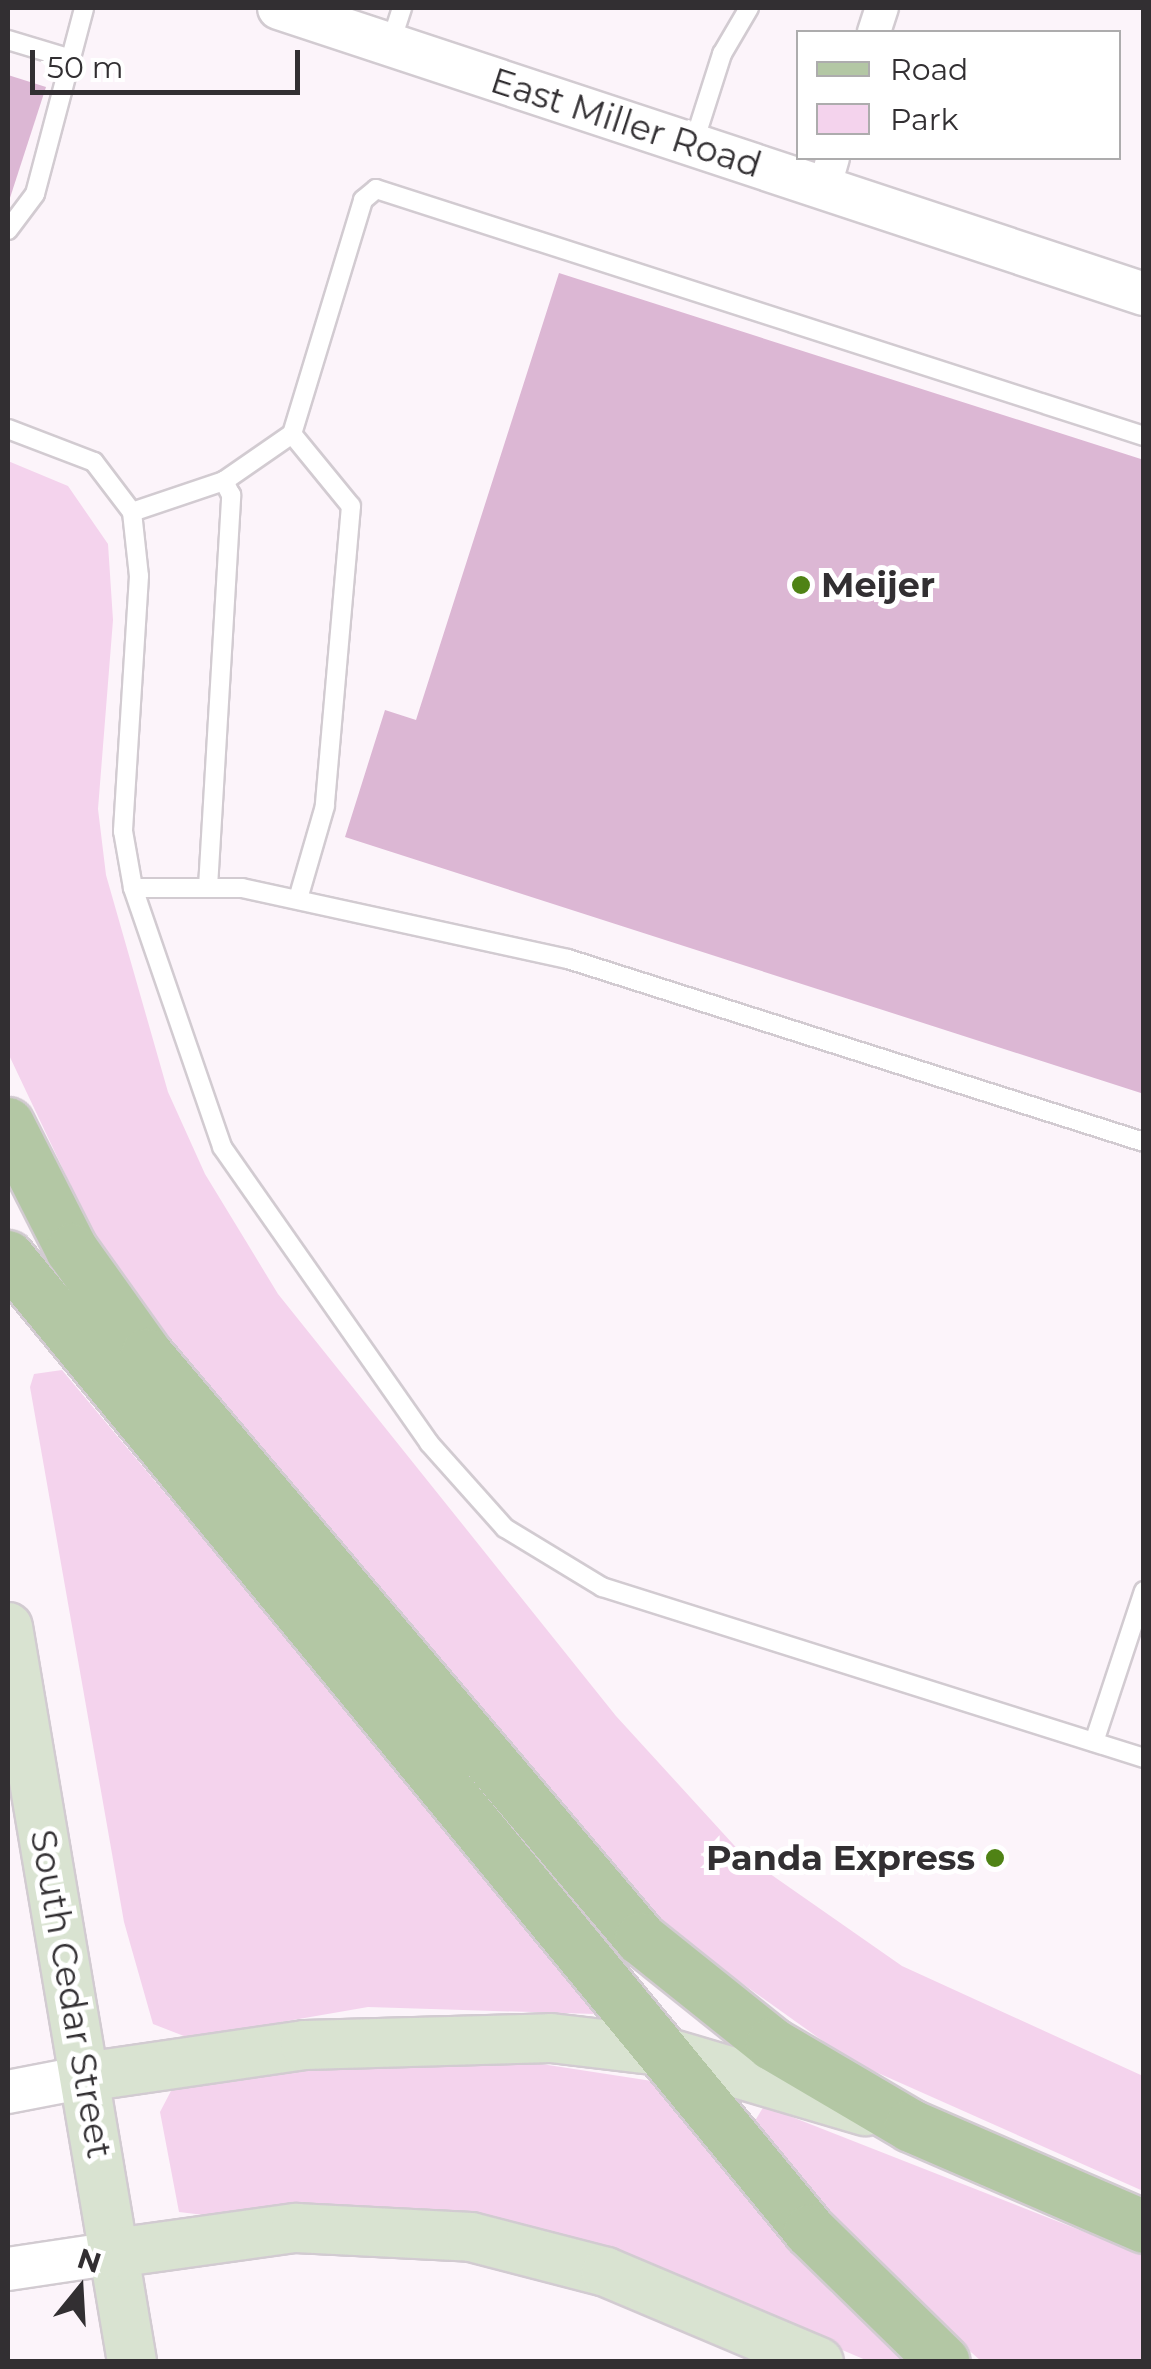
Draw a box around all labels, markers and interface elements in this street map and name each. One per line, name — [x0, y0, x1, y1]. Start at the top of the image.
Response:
scale bar — [35, 30, 305, 92]
legend — [796, 30, 1121, 160]
text: 50 m — [47, 49, 124, 86]
text: Road — [890, 51, 968, 88]
street label: East Miller Road — [486, 59, 766, 187]
text: Park — [890, 101, 959, 138]
place label: Meijer — [821, 564, 935, 606]
marker: Meijer — [790, 574, 812, 596]
street label: South Cedar Street — [21, 1827, 121, 2161]
place label: Panda Express — [706, 1837, 975, 1879]
marker: Panda Express — [984, 1847, 1006, 1869]
north arrow — [30, 2239, 130, 2339]
text: N — [73, 2241, 105, 2280]

